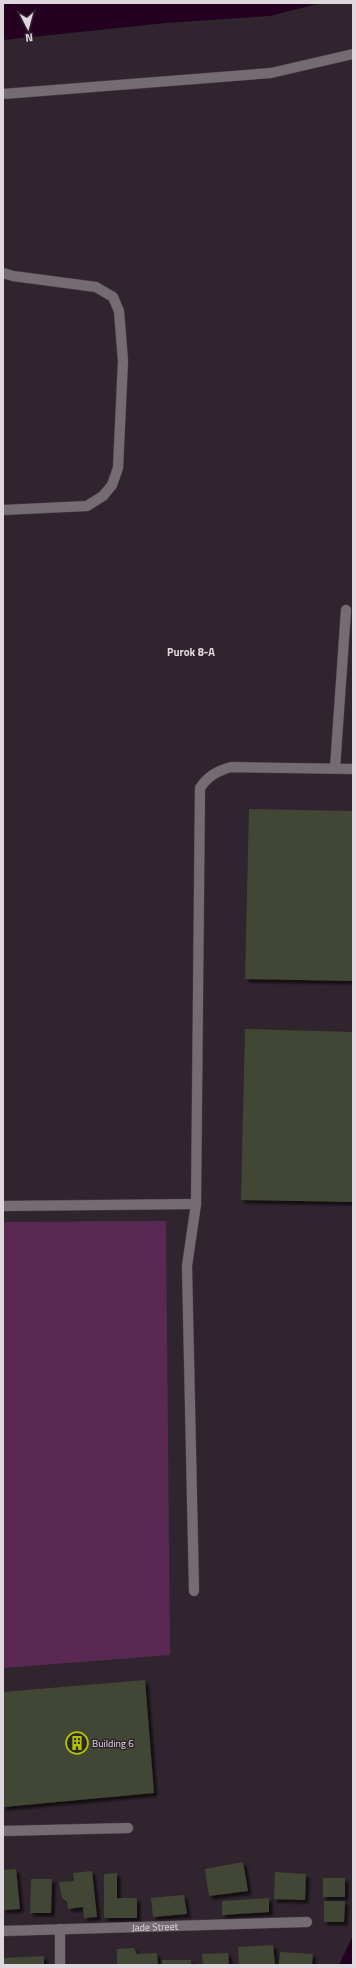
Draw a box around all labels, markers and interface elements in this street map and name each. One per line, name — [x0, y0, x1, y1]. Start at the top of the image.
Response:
north arrow — [8, 8, 48, 48]
text: N — [24, 30, 34, 46]
district label: Purok 8-A — [167, 644, 215, 660]
building icon: Building 6 — [64, 1730, 90, 1756]
place label: Building 6 — [92, 1736, 134, 1751]
street label: Jade Street — [132, 1918, 179, 1935]

